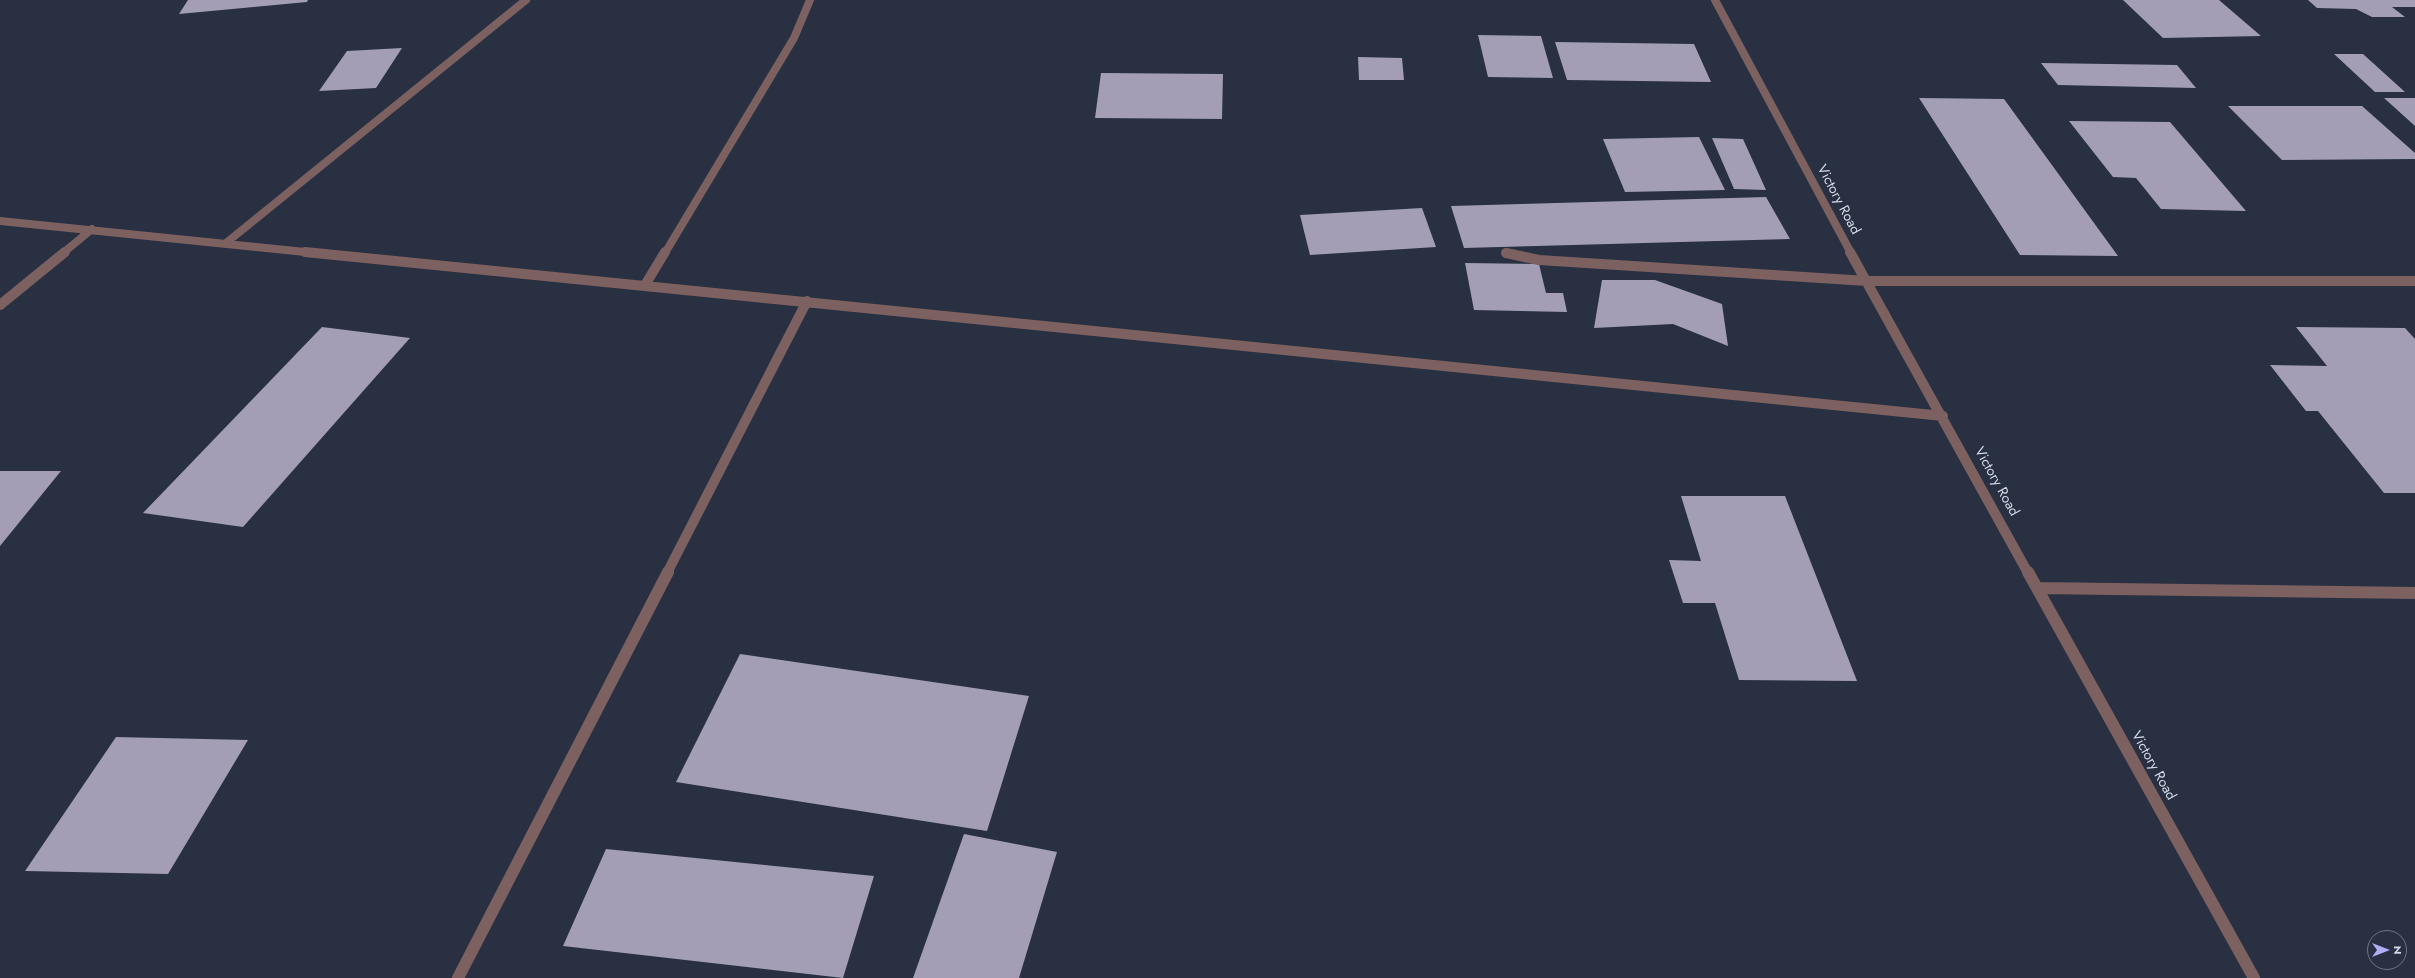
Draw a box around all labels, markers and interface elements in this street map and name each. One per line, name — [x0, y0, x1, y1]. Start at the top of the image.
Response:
street label: Victory Road — [1813, 162, 1863, 238]
street label: Victory Road — [1970, 445, 2022, 519]
street label: Victory Road — [2127, 729, 2179, 803]
north arrow — [2367, 930, 2407, 970]
text: N — [2390, 946, 2406, 954]

